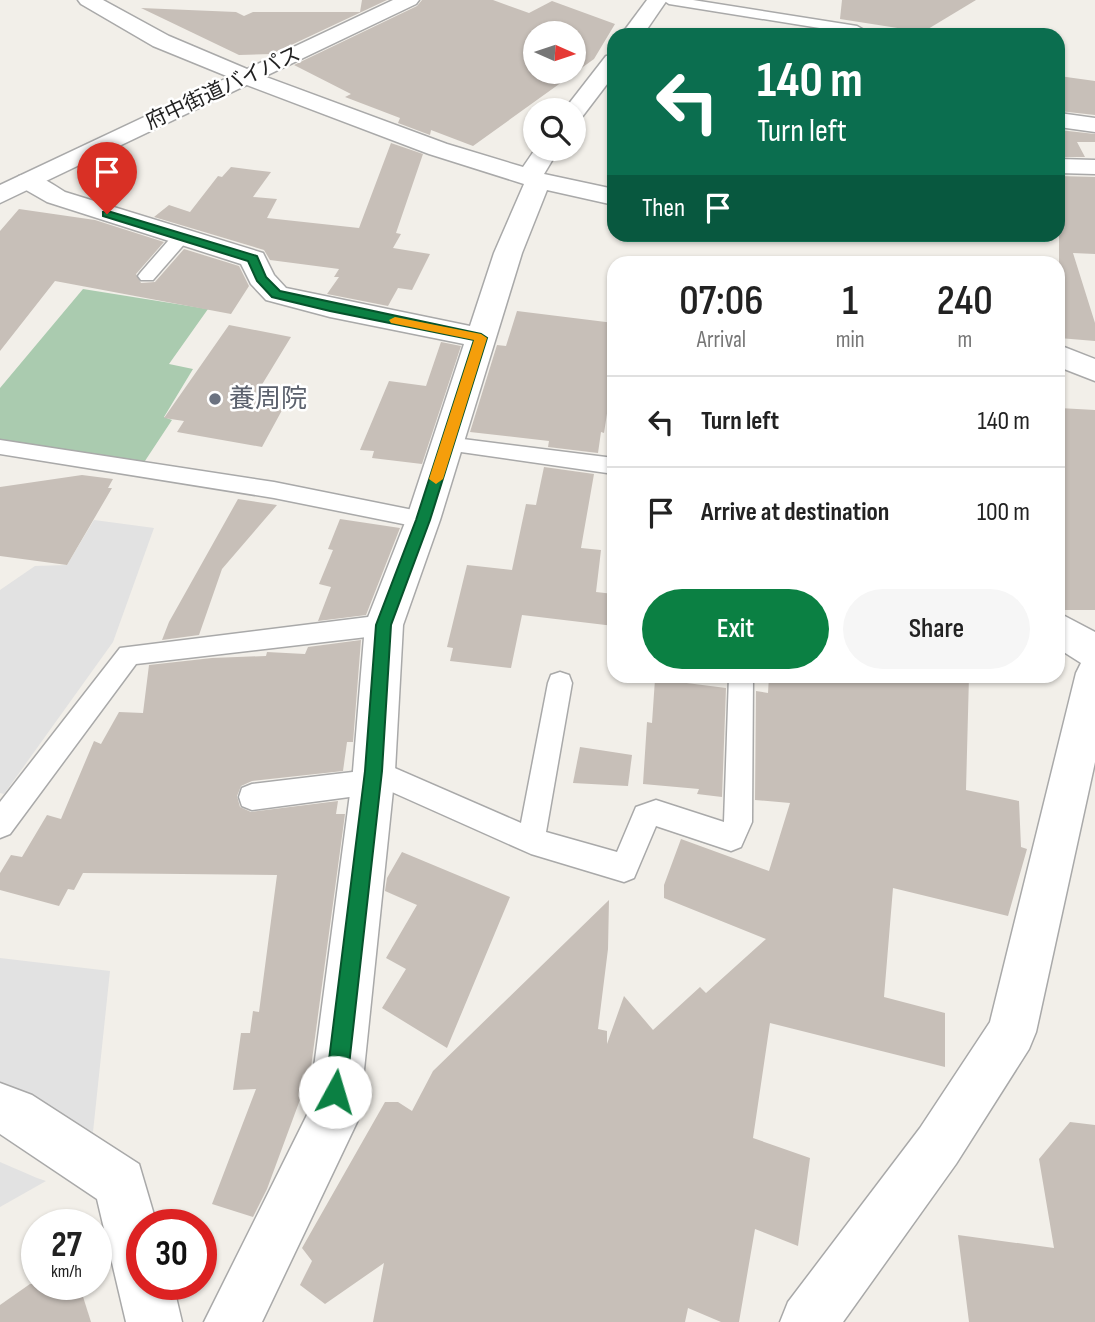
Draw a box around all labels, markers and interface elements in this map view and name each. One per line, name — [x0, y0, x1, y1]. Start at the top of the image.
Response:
north arrow — [523, 21, 586, 84]
map controls — [523, 21, 586, 161]
street label: 府中街道バイパス — [142, 41, 304, 135]
text: 140 m — [757, 52, 863, 111]
icon: left — [642, 56, 733, 147]
button: search — [523, 98, 586, 161]
text: Turn left — [757, 112, 847, 151]
pin — [77, 142, 137, 214]
icon: arrive — [88, 153, 126, 191]
icon: arrive — [699, 189, 737, 227]
text: Then — [642, 193, 685, 224]
text: 07:06 — [679, 276, 763, 327]
text: 1 — [842, 276, 858, 327]
text: 240 — [937, 276, 993, 327]
text: Arrival — [697, 326, 746, 354]
text: min — [836, 326, 865, 354]
text: m — [957, 326, 972, 354]
place label: 養周院 — [229, 384, 307, 415]
marker: 養周院 — [207, 391, 223, 407]
icon: left — [642, 403, 680, 441]
text: Turn left — [701, 406, 779, 437]
text: 140 m — [978, 406, 1030, 437]
icon: arrive — [642, 494, 680, 532]
text: Arrive at destination — [701, 497, 889, 528]
text: 100 m — [977, 497, 1030, 528]
button: Exit — [642, 589, 829, 669]
button: Share — [843, 589, 1030, 669]
position arrow — [298, 1055, 372, 1129]
speed limit sign: 30 — [126, 1209, 217, 1300]
text: 27 — [51, 1224, 82, 1267]
text: km/h — [51, 1261, 82, 1282]

